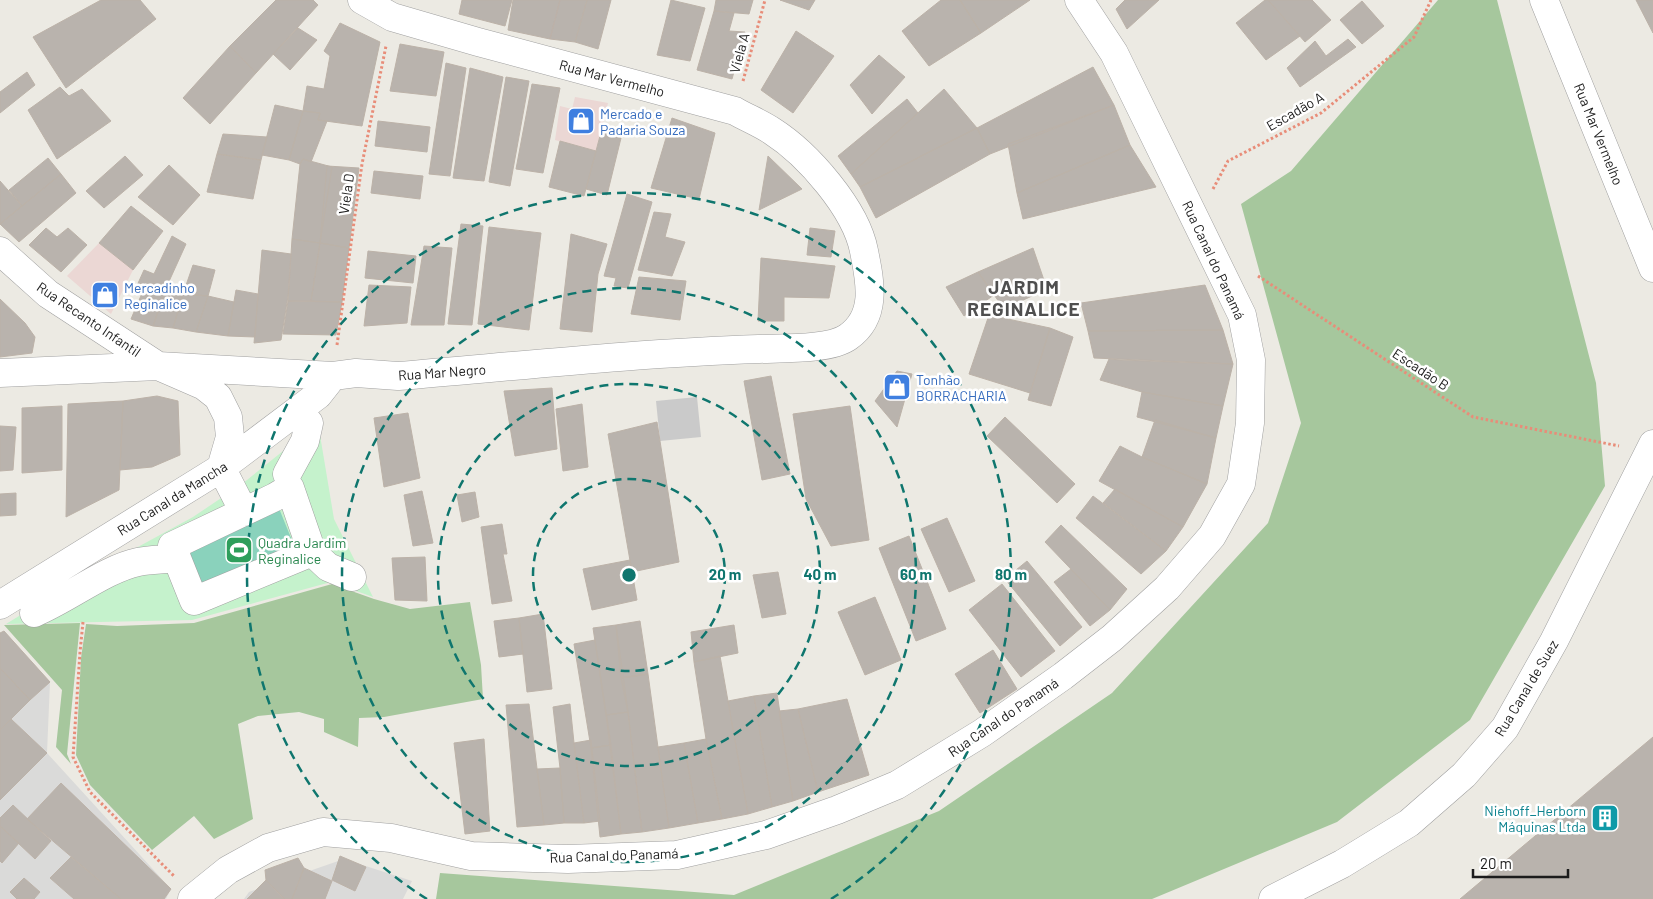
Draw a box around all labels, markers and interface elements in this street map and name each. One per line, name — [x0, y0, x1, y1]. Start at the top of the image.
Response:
street label: Viela A — [725, 31, 753, 75]
street label: Rua Mar Vermelho — [557, 56, 667, 100]
street label: Rua Mar Vermelho — [1571, 81, 1627, 187]
street label: Escadão A — [1263, 88, 1327, 134]
place label: Mercado e Padaria Souza — [600, 105, 686, 138]
shop icon: Mercado e Padaria Souza — [566, 106, 596, 136]
street label: Viela D — [335, 172, 357, 216]
street label: Rua Canal do Panamá — [1179, 198, 1249, 322]
district label: JARDIM REGINALICE — [967, 275, 1081, 320]
street label: Rua Recanto Infantil — [34, 278, 144, 360]
place label: Mercadinho Reginalice — [124, 279, 195, 312]
shop icon: Mercadinho Reginalice — [90, 280, 120, 310]
street label: Escadão B — [1390, 345, 1452, 393]
street label: Rua Mar Negro — [397, 360, 487, 384]
place label: Tonhão BORRACHARIA — [916, 371, 1007, 404]
shop icon: Tonhão BORRACHARIA — [882, 372, 912, 402]
street label: Rua Canal da Mancha — [114, 457, 230, 539]
place label: Quadra Jardim Reginalice — [258, 534, 346, 567]
sports icon: Quadra Jardim Reginalice — [224, 535, 254, 565]
text: 20 m — [709, 565, 741, 583]
text: 40 m — [803, 565, 837, 583]
text: 60 m — [900, 565, 932, 583]
text: 80 m — [995, 565, 1027, 583]
centre of rings — [620, 566, 638, 584]
street label: Rua Canal de Suez — [1490, 637, 1562, 739]
street label: Rua Canal do Panamá — [945, 674, 1061, 760]
place label: Niehoff_Herborn Máquinas Ltda — [1484, 802, 1586, 835]
building icon: Niehoff_Herborn Máquinas Ltda — [1590, 803, 1620, 833]
street label: Rua Canal do Panamá — [549, 844, 679, 866]
scale bar — [1473, 846, 1568, 878]
text: 20 m — [1480, 854, 1512, 872]

